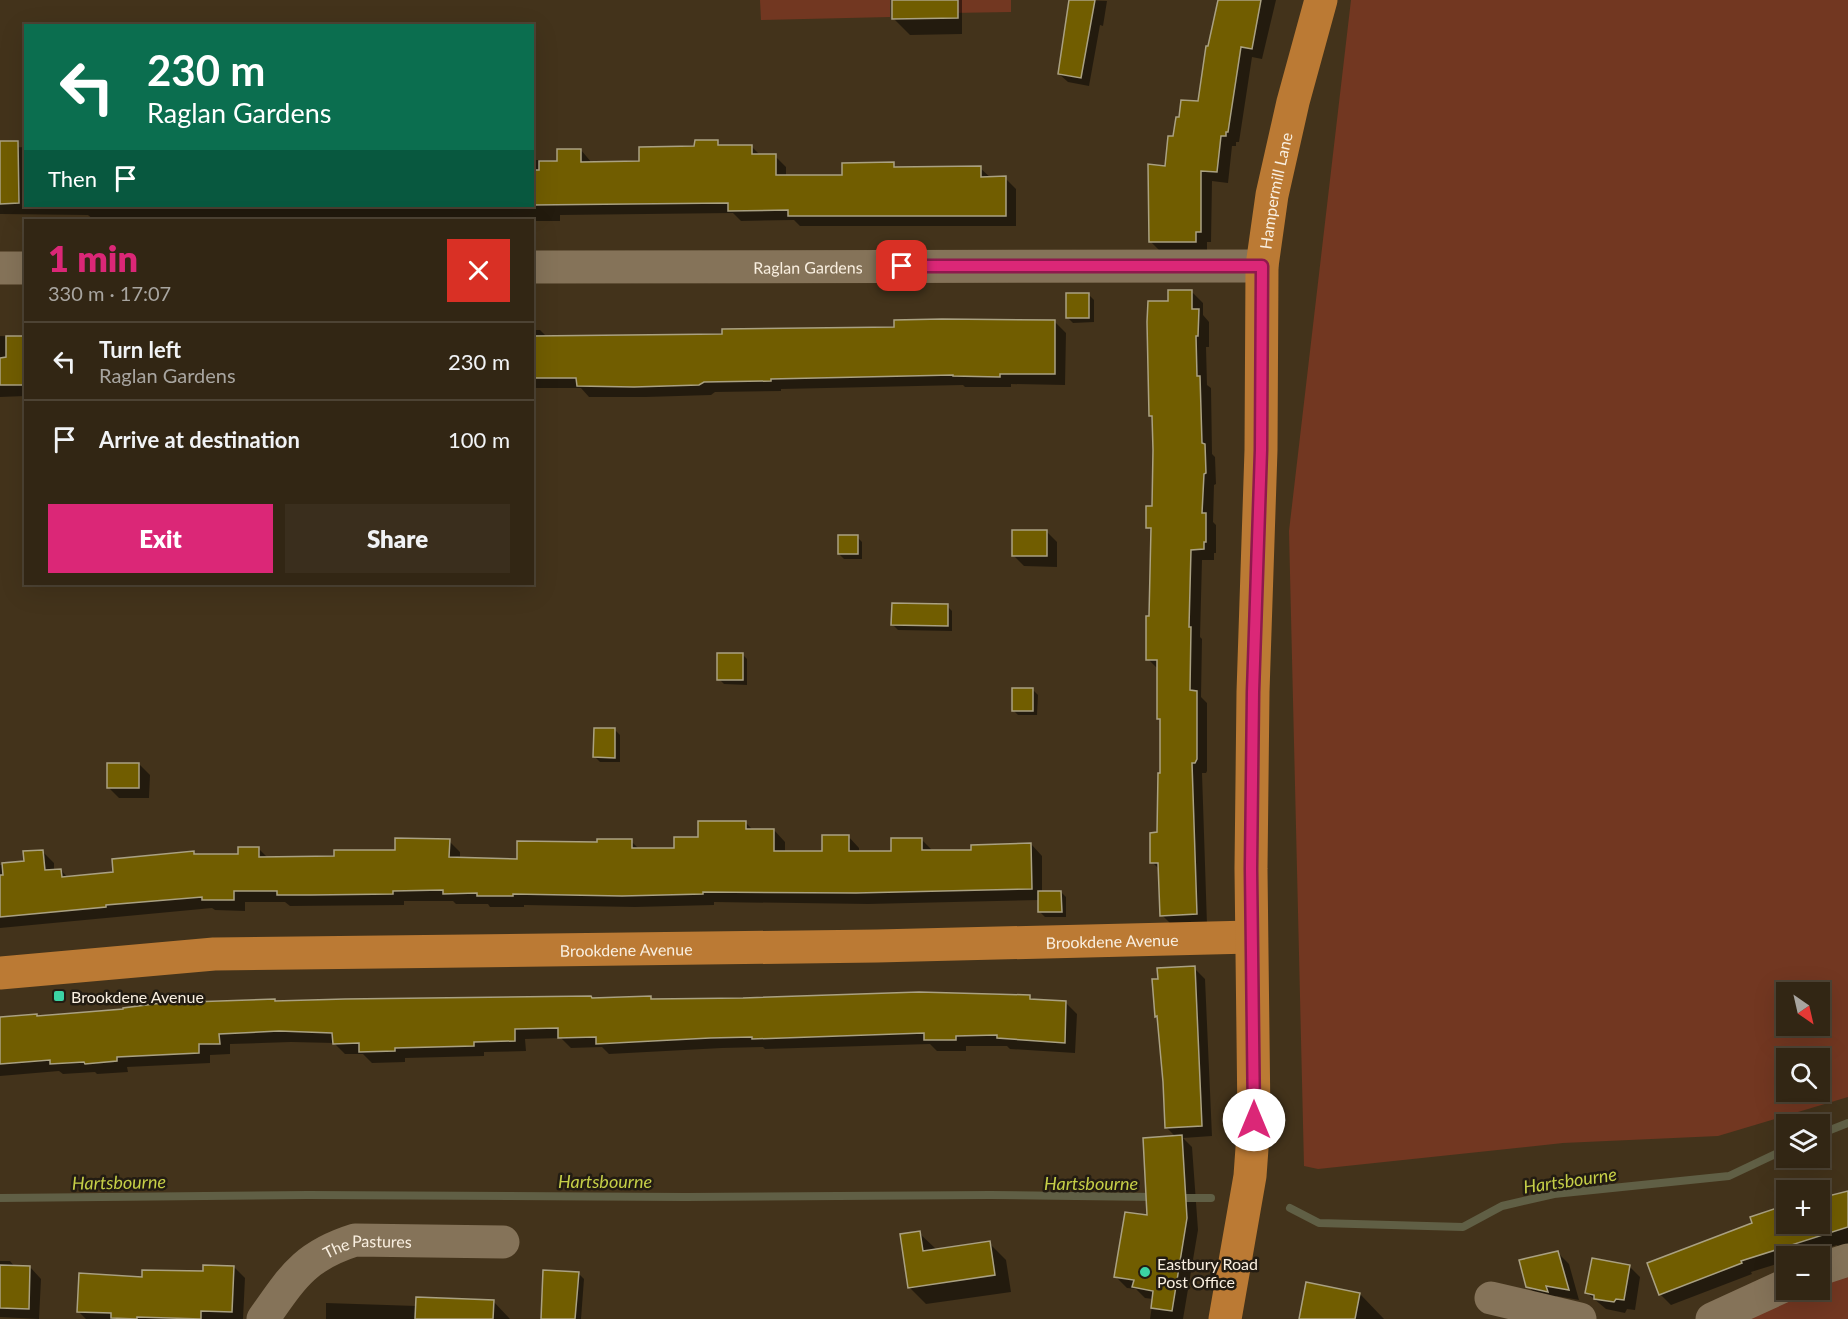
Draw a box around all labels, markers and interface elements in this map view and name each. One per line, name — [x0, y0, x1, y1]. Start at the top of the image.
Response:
text: 230 m — [147, 45, 265, 95]
icon: left — [48, 48, 126, 126]
text: Raglan Gardens — [147, 96, 331, 129]
street label: Hampermill Lane — [1255, 130, 1295, 250]
icon: arrive — [109, 162, 142, 195]
text: Then — [48, 165, 97, 192]
text: 1 min — [48, 236, 138, 280]
button: close — [447, 239, 510, 302]
pin — [876, 240, 927, 291]
icon: arrive — [885, 249, 918, 282]
street label: Raglan Gardens — [753, 257, 863, 276]
text: 330 m · 17:07 — [48, 281, 171, 305]
text: Turn left — [99, 336, 181, 363]
icon: left — [48, 345, 81, 378]
text: 230 m — [448, 348, 510, 375]
text: Raglan Gardens — [99, 363, 236, 387]
icon: arrive — [48, 423, 81, 456]
text: Arrive at destination — [99, 426, 300, 453]
text: 100 m — [448, 426, 510, 453]
button: Exit — [48, 504, 273, 573]
button: Share — [285, 504, 510, 573]
street label: Brookdene Avenue — [1045, 929, 1179, 951]
street label: Brookdene Avenue — [560, 939, 693, 959]
north arrow — [1776, 982, 1830, 1036]
map controls — [1776, 982, 1830, 1300]
place label: Brookdene Avenue — [71, 987, 204, 1006]
marker: Brookdene Avenue — [52, 989, 66, 1003]
button: search — [1776, 1048, 1830, 1102]
position arrow — [1222, 1088, 1286, 1152]
button: layers — [1776, 1114, 1830, 1168]
water label: Hartsbourne — [1522, 1163, 1618, 1197]
water label: Hartsbourne — [72, 1170, 166, 1194]
water label: Hartsbourne — [558, 1170, 652, 1192]
water label: Hartsbourne — [1044, 1172, 1138, 1194]
button: + — [1776, 1180, 1830, 1234]
street label: The Pastures — [319, 1230, 412, 1261]
button: − — [1776, 1246, 1830, 1300]
place label: Eastbury Road Post Office — [1157, 1254, 1258, 1291]
marker: Eastbury Road Post Office — [1138, 1265, 1152, 1279]

